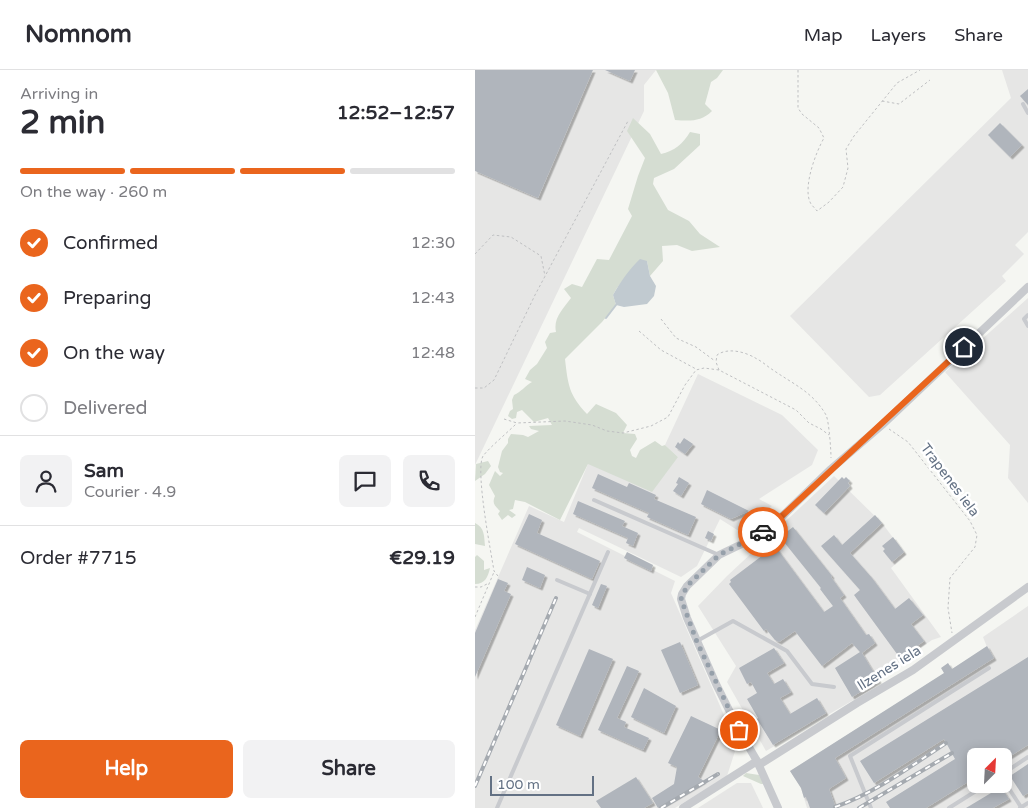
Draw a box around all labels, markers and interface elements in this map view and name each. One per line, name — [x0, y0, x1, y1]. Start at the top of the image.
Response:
text: Nomnom — [25, 20, 132, 49]
text: Map — [804, 24, 843, 46]
text: Layers — [871, 24, 926, 46]
text: Share — [954, 24, 1003, 46]
text: Arriving in — [20, 84, 98, 104]
text: 12:52–12:57 — [337, 102, 455, 124]
text: 2 min — [20, 104, 105, 142]
text: On the way · 260 m — [20, 182, 167, 202]
icon: check — [20, 229, 48, 257]
text: Confirmed — [63, 232, 158, 254]
text: 12:30 — [411, 233, 455, 253]
icon: check — [20, 284, 48, 312]
text: Preparing — [63, 287, 152, 309]
text: 12:43 — [411, 288, 455, 308]
pin — [943, 326, 985, 368]
icon: home — [950, 333, 978, 361]
icon: check — [20, 339, 48, 367]
text: On the way — [63, 342, 165, 364]
text: 12:48 — [411, 343, 455, 363]
text: Delivered — [63, 397, 148, 419]
street label: Trapenes iela — [917, 440, 983, 520]
button: person — [20, 455, 72, 507]
button: chat — [339, 455, 391, 507]
button: phone — [403, 455, 455, 507]
text: Sam — [84, 460, 124, 482]
text: Courier · 4.9 — [84, 482, 176, 502]
courier — [738, 507, 788, 557]
icon: car — [749, 518, 777, 546]
text: Order #7715 — [20, 547, 137, 569]
text: €29.19 — [389, 547, 455, 569]
street label: Ilzenes iela — [854, 642, 924, 694]
pin — [718, 709, 760, 751]
icon: bag — [725, 716, 753, 744]
button: Help — [20, 740, 233, 798]
button: Share — [243, 740, 455, 798]
north arrow — [967, 748, 1013, 792]
map controls — [967, 748, 1012, 793]
scale bar — [490, 773, 594, 796]
text: 100 m — [497, 776, 540, 793]

